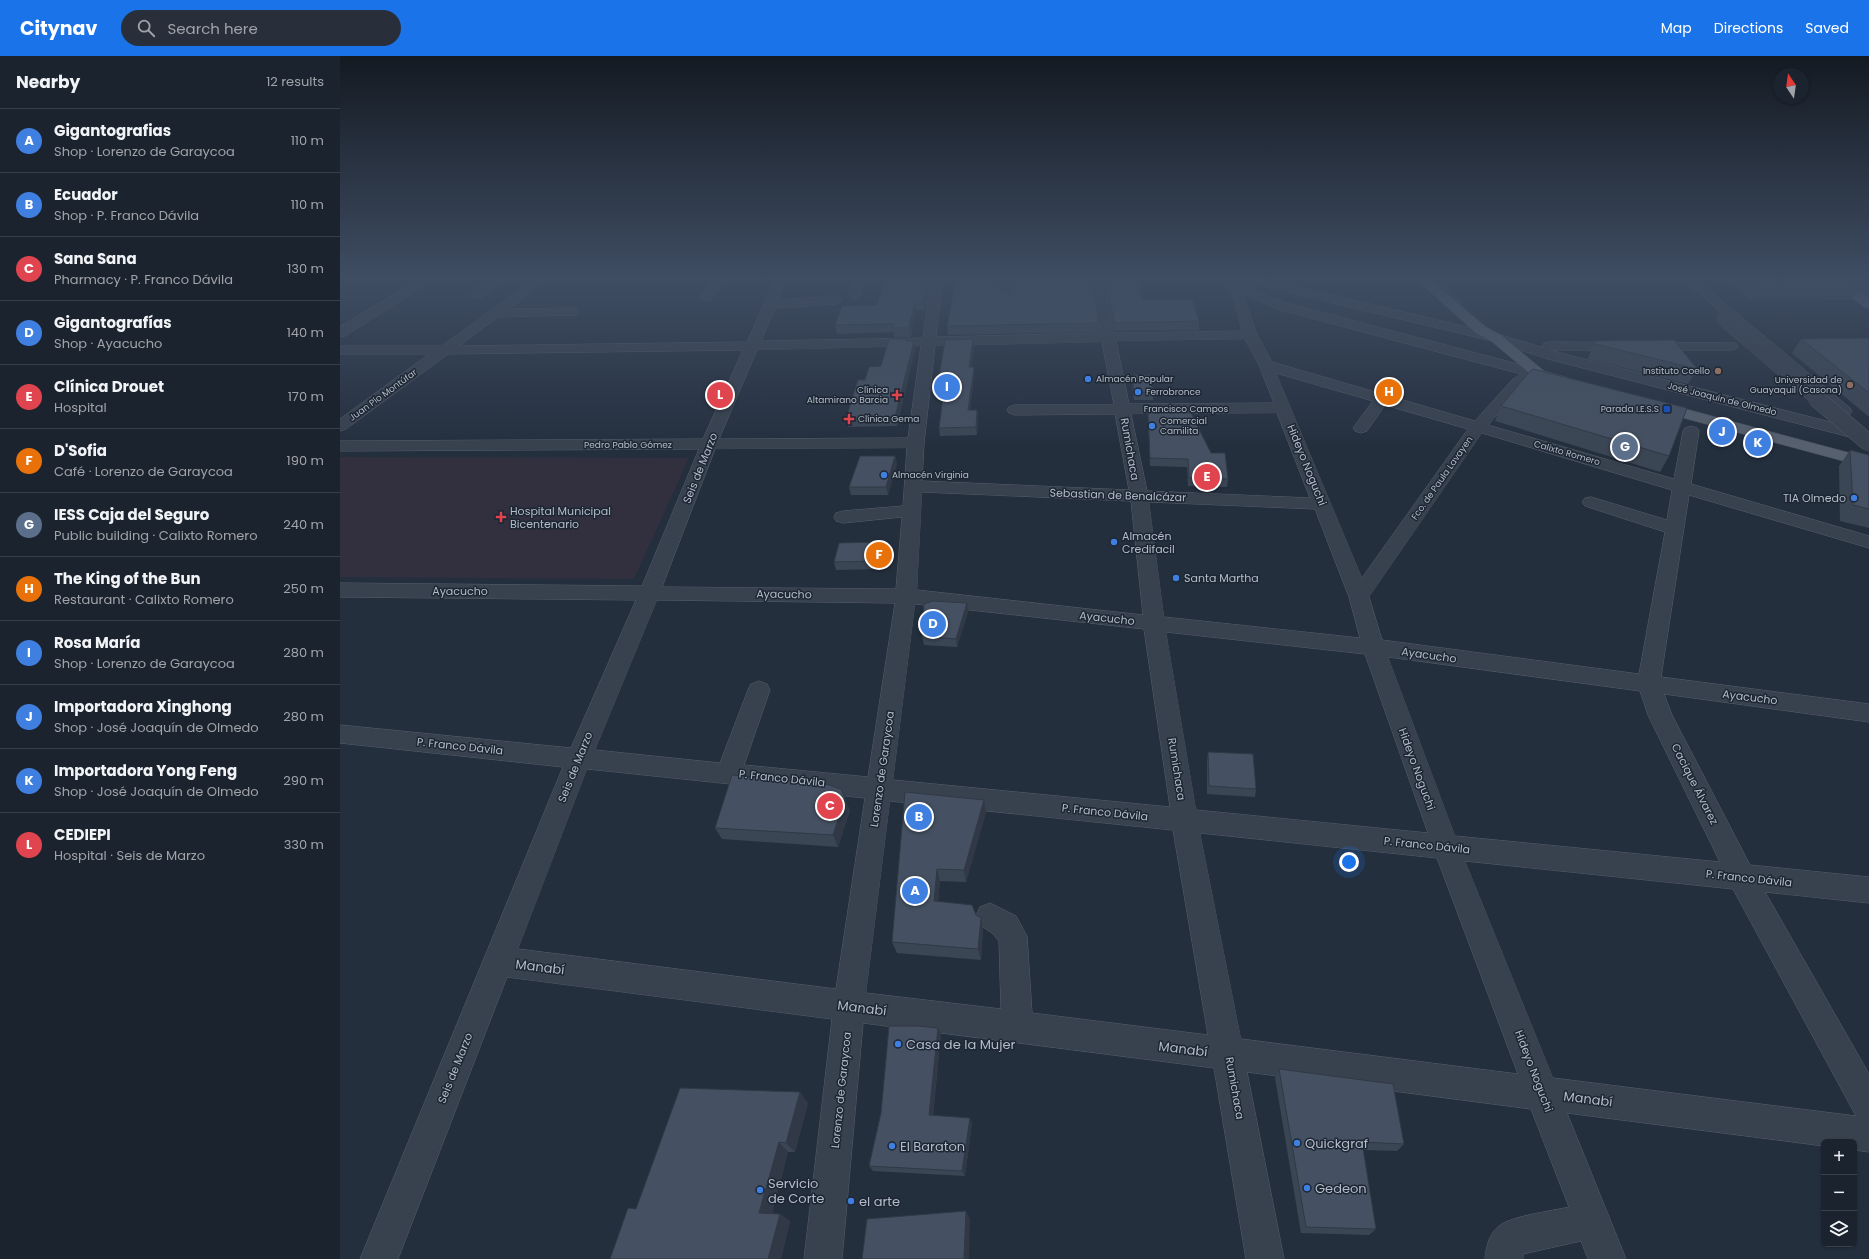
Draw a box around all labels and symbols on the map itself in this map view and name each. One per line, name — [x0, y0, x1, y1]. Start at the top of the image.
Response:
north arrow — [1773, 68, 1809, 104]
place label: Instituto Coello — [1643, 365, 1710, 377]
street label: Juan Pío Montúfar — [347, 366, 420, 424]
marker: Instituto Coello — [1713, 366, 1723, 376]
pin: I — [934, 372, 960, 402]
place label: Almacén Popular — [1096, 373, 1174, 385]
marker: Almacén Popular — [1083, 374, 1093, 384]
place label: Universidad de Guayaquil (Casona) — [1750, 374, 1842, 396]
pin: H — [1376, 377, 1402, 407]
pin: L — [707, 380, 733, 410]
street label: José Joaquín de Olmedo — [1666, 380, 1778, 418]
marker: Universidad de Guayaquil (Casona) — [1845, 380, 1855, 390]
place label: Clínica Altamirano Barcia — [807, 384, 888, 406]
place label: Ferrobronce — [1146, 386, 1201, 398]
marker: Ferrobronce — [1133, 387, 1143, 397]
marker: Clínica Altamirano Barcia — [891, 389, 903, 401]
street label: Francisco Campos — [1144, 403, 1229, 415]
place label: Parada I.E.S.S — [1601, 403, 1659, 415]
marker: Parada I.E.S.S — [1662, 404, 1672, 414]
marker: Clínica Gema — [843, 413, 855, 425]
place label: Clínica Gema — [858, 413, 919, 425]
place label: Comercial Camilita — [1160, 415, 1207, 437]
street label: Rumichaca — [1117, 417, 1143, 481]
pin: J — [1709, 417, 1735, 447]
marker: Comercial Camilita — [1147, 421, 1157, 431]
street label: Hideyo Noguchi — [1283, 422, 1331, 508]
pin: K — [1745, 428, 1771, 458]
street label: Seis de Marzo — [679, 430, 721, 506]
pin: G — [1612, 432, 1638, 462]
street label: Fco. de Paula Lavayen — [1409, 434, 1476, 522]
street label: Calixto Romero — [1532, 438, 1602, 468]
street label: Pedro Pablo Gómez — [584, 439, 672, 451]
pin: E — [1194, 462, 1220, 492]
place label: Almacén Virginia — [892, 469, 969, 481]
marker: Almacén Virginia — [879, 470, 889, 480]
street label: Sebastian de Benalcázar — [1049, 485, 1187, 505]
place label: TIA Olmedo — [1783, 490, 1846, 506]
marker: TIA Olmedo — [1849, 493, 1859, 503]
place label: Hospital Municipal Bicentenario — [510, 503, 611, 532]
marker: Hospital Municipal Bicentenario — [495, 511, 507, 523]
place label: Almacén Credifacil — [1122, 528, 1175, 557]
marker: Almacén Credifacil — [1109, 537, 1119, 547]
pin: F — [866, 540, 892, 570]
place label: Santa Martha — [1184, 570, 1259, 586]
marker: Santa Martha — [1171, 573, 1181, 583]
street label: Ayacucho — [432, 583, 488, 599]
street label: Ayacucho — [756, 586, 812, 602]
street label: Ayacucho — [1079, 607, 1135, 629]
pin: D — [920, 609, 946, 639]
street label: Ayacucho — [1400, 643, 1458, 667]
street label: Ayacucho — [1721, 686, 1779, 708]
street label: Lorenzo de Garaycoa — [866, 710, 898, 828]
street label: Hideyo Noguchi — [1395, 726, 1439, 813]
street label: Seis de Marzo — [554, 729, 596, 805]
street label: P. Franco Dávila — [416, 734, 504, 758]
street label: Rumichaca — [1164, 737, 1190, 801]
street label: Cacique Álvarez — [1668, 741, 1722, 827]
street label: P. Franco Dávila — [738, 766, 826, 790]
pin: C — [817, 791, 843, 821]
street label: P. Franco Dávila — [1061, 800, 1149, 824]
pin: B — [906, 802, 932, 832]
street label: P. Franco Dávila — [1383, 833, 1471, 857]
your location — [1339, 852, 1359, 872]
street label: P. Franco Dávila — [1705, 866, 1793, 890]
pin: A — [902, 876, 928, 906]
street label: Manabí — [514, 955, 566, 979]
street label: Manabí — [836, 996, 888, 1020]
street label: Hideyo Noguchi — [1511, 1028, 1557, 1114]
street label: Seis de Marzo — [434, 1030, 476, 1106]
street label: Lorenzo de Garaycoa — [827, 1031, 855, 1149]
place label: Casa de la Mujer — [906, 1035, 1015, 1054]
street label: Manabí — [1157, 1037, 1209, 1061]
marker: Casa de la Mujer — [893, 1039, 903, 1049]
street label: Rumichaca — [1222, 1056, 1248, 1120]
street label: Manabí — [1562, 1087, 1614, 1111]
place label: Quickgraf — [1305, 1134, 1368, 1153]
place label: El Baraton — [900, 1137, 965, 1156]
marker: Quickgraf — [1292, 1138, 1302, 1148]
marker: El Baraton — [887, 1141, 897, 1151]
place label: Servicio de Corte — [768, 1174, 824, 1208]
place label: Gedeon — [1315, 1179, 1367, 1198]
marker: Gedeon — [1302, 1183, 1312, 1193]
marker: Servicio de Corte — [755, 1185, 765, 1195]
place label: el arte — [859, 1192, 900, 1211]
marker: el arte — [846, 1196, 856, 1206]

